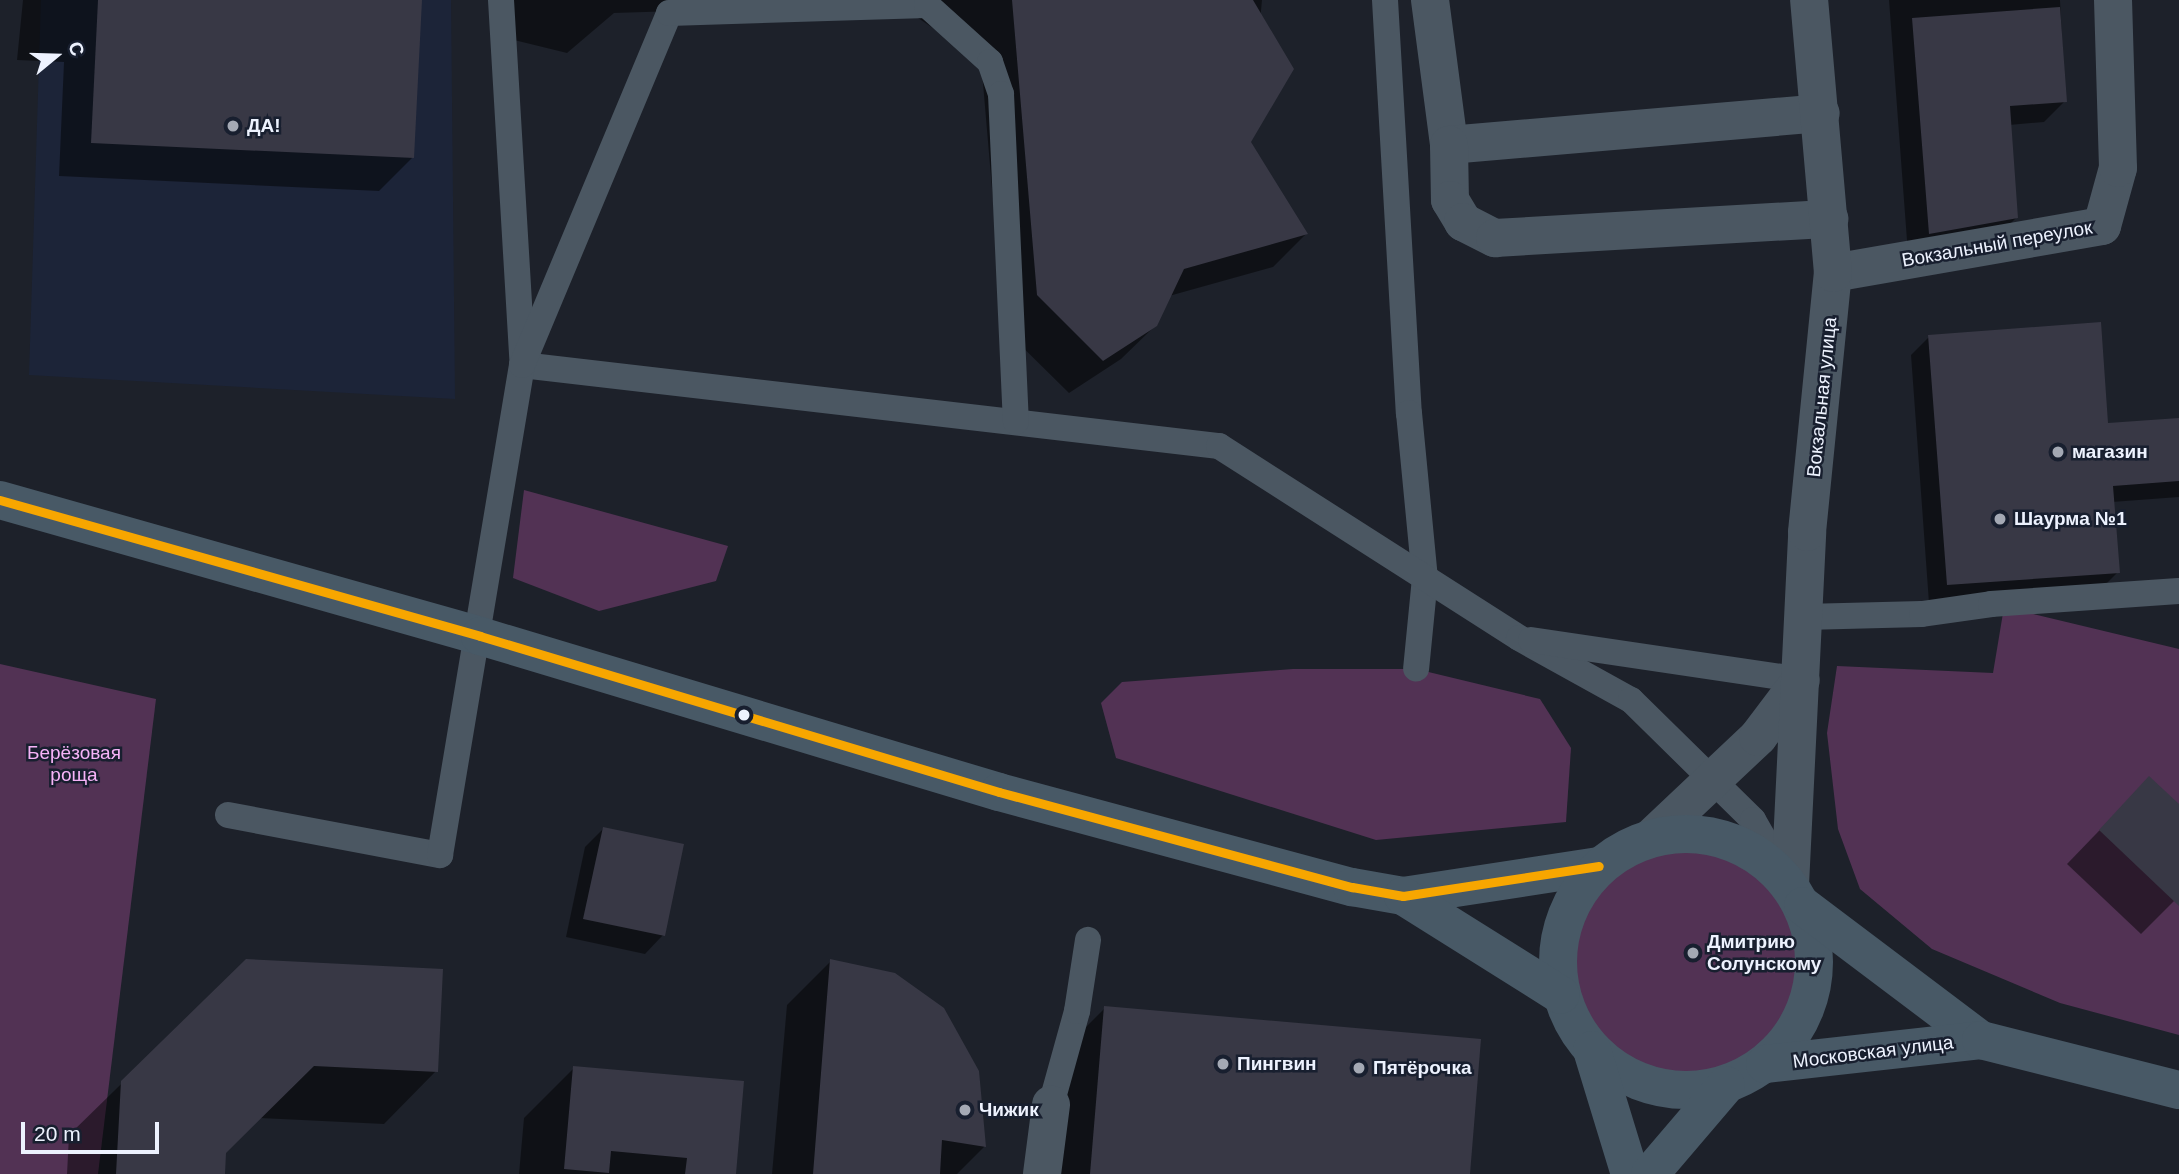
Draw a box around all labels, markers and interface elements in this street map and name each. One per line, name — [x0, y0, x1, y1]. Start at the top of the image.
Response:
north arrow — [21, 21, 91, 91]
text: С — [64, 39, 88, 59]
place label: ДА! — [247, 115, 281, 137]
marker: ДА! — [225, 118, 241, 134]
street label: Вокзальный переулок — [1900, 216, 2094, 272]
street label: Вокзальная улица — [1802, 316, 1842, 478]
place label: магазин — [2072, 441, 2148, 463]
marker: магазин — [2050, 444, 2066, 460]
place label: Шаурма №1 — [2014, 508, 2127, 530]
marker: Шаурма №1 — [1992, 511, 2008, 527]
unlabelled marker — [737, 708, 751, 722]
park label: Берёзовая роща — [27, 742, 121, 786]
place label: Дмитрию Солунскому — [1707, 931, 1821, 975]
marker: Дмитрию Солунскому — [1685, 945, 1701, 961]
street label: Московская улица — [1791, 1031, 1955, 1073]
place label: Пингвин — [1237, 1053, 1317, 1075]
marker: Пингвин — [1215, 1056, 1231, 1072]
place label: Пятёрочка — [1373, 1057, 1471, 1079]
marker: Пятёрочка — [1351, 1060, 1367, 1076]
place label: Чижик — [979, 1099, 1039, 1121]
marker: Чижик — [957, 1102, 973, 1118]
scale bar — [24, 1108, 163, 1152]
text: 20 m — [34, 1122, 81, 1145]

